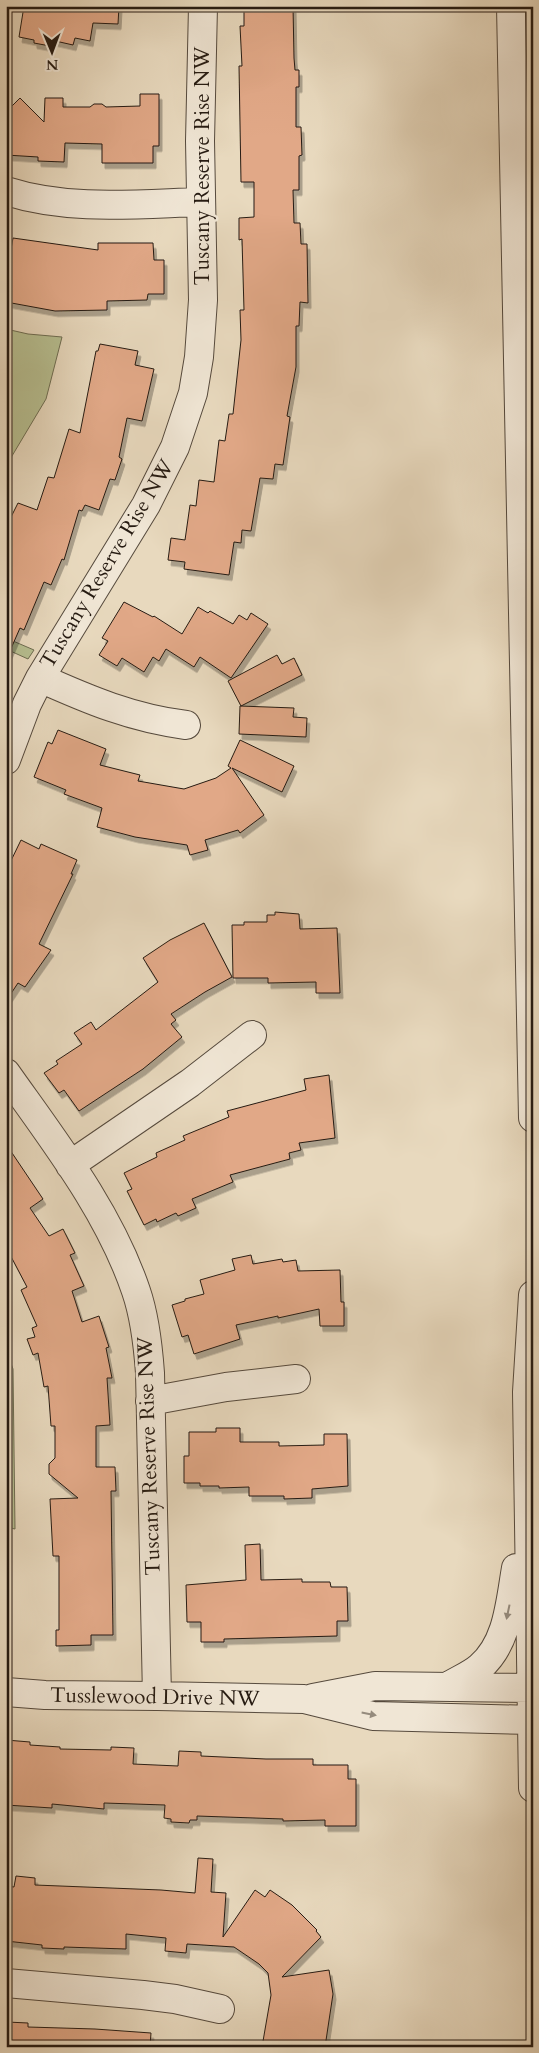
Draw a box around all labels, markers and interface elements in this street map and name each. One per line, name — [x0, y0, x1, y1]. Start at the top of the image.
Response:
north arrow — [28, 28, 78, 78]
street label: Tuscany Reserve Rise NW — [188, 46, 217, 286]
text: N — [46, 55, 58, 74]
street label: Tuscany Reserve Rise NW — [33, 453, 181, 674]
street label: Tuscany Reserve Rise NW — [130, 1335, 168, 1576]
one-way arrow — [504, 1604, 512, 1619]
street label: Tusslewood Drive NW — [50, 1681, 261, 1713]
one-way arrow — [361, 1711, 377, 1719]

